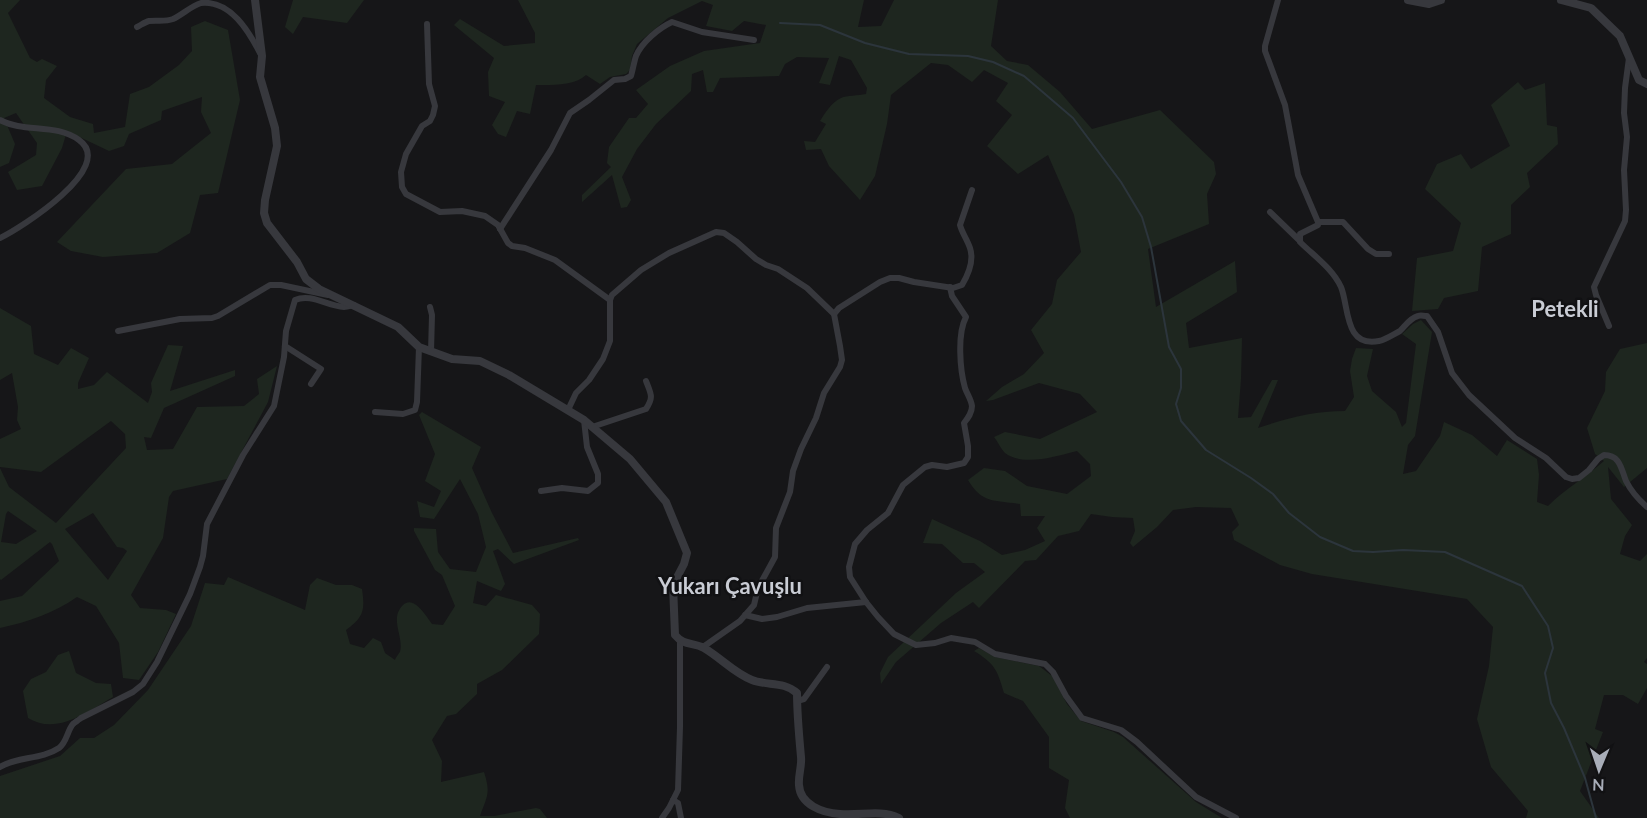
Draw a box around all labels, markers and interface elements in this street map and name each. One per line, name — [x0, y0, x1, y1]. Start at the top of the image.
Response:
district label: Petekli — [1531, 295, 1599, 322]
district label: Yukarı Çavuşlu — [657, 572, 802, 599]
north arrow — [1569, 740, 1629, 800]
text: N — [1592, 776, 1605, 795]

